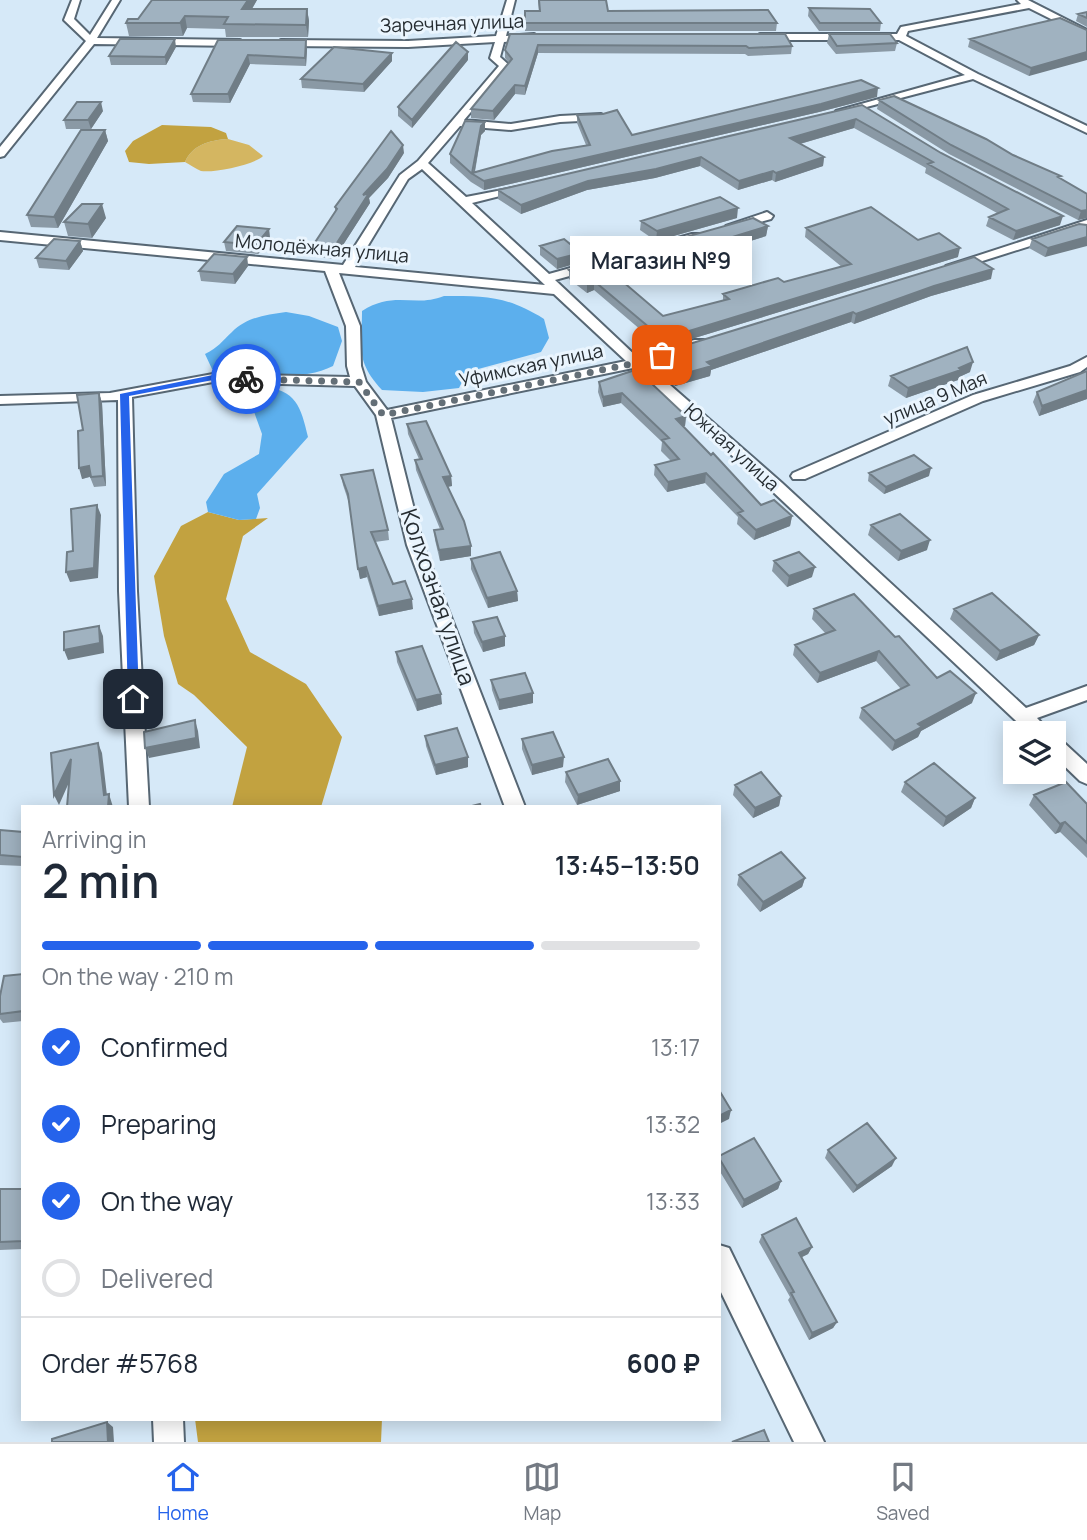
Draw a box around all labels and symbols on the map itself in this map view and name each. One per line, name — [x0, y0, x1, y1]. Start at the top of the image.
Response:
street label: Заречная улица — [379, 7, 525, 39]
street label: Молодёжная улица — [234, 227, 410, 269]
callout: Магазин №9 — [571, 236, 753, 285]
pin — [632, 325, 692, 385]
street label: Уфимская улица — [457, 337, 605, 393]
courier — [211, 344, 281, 414]
street label: улица 9 Мая — [879, 365, 991, 431]
street label: Южная улица — [679, 397, 785, 497]
street label: Колхозная улица — [394, 504, 484, 689]
pin — [103, 669, 163, 729]

